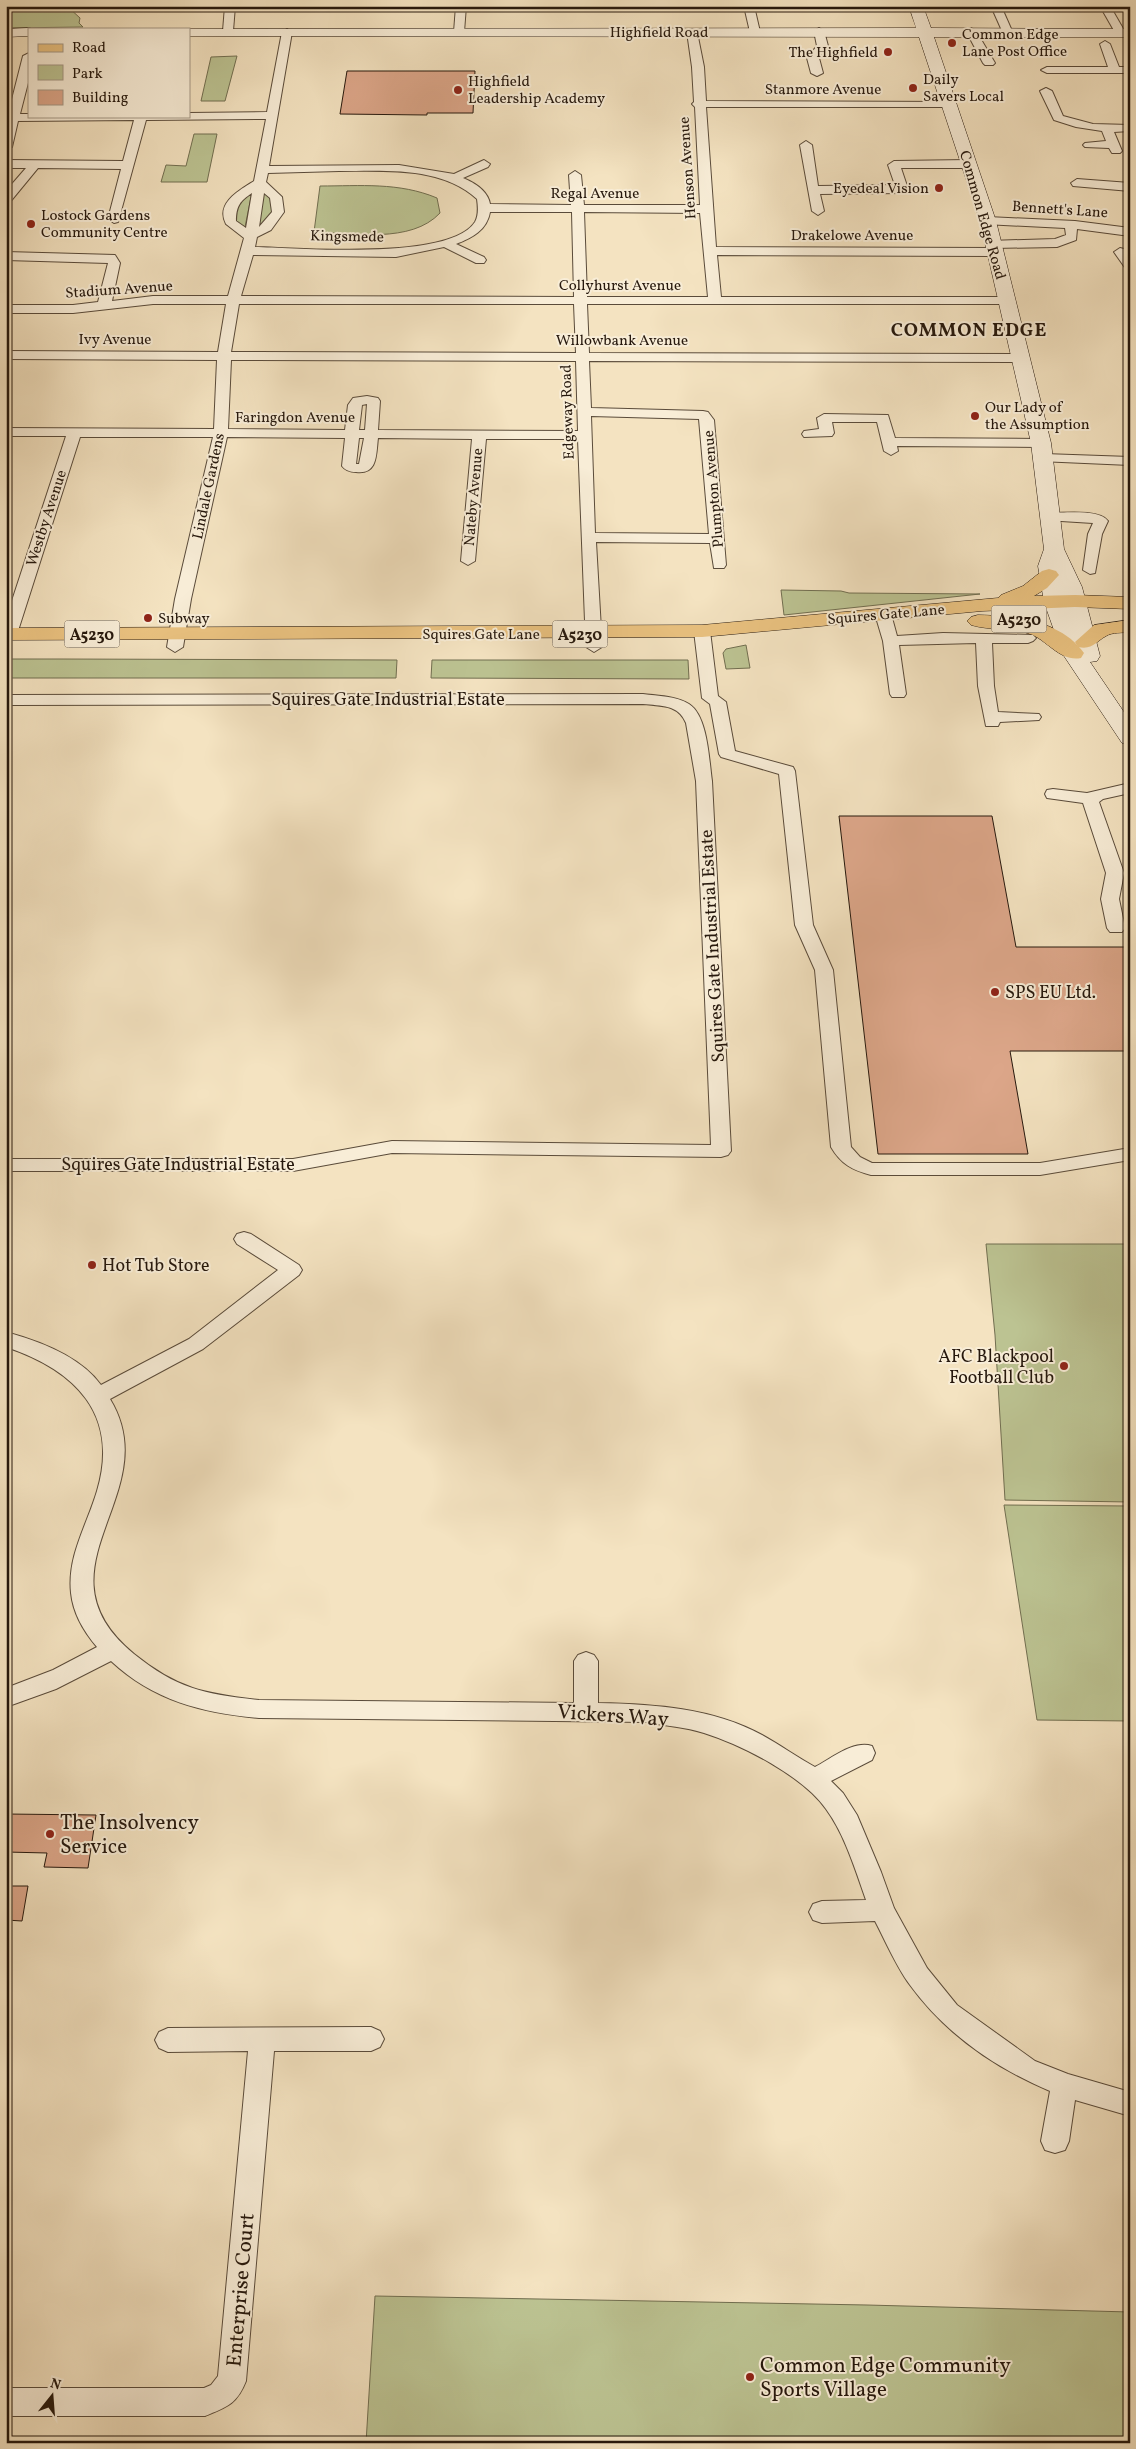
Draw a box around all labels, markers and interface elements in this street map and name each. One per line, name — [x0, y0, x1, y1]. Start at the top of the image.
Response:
street label: Highfield Road — [610, 23, 708, 44]
place label: Common Edge Lane Post Office — [962, 25, 1067, 63]
legend — [28, 28, 190, 118]
marker: Common Edge Lane Post Office — [946, 37, 958, 49]
text: Road — [72, 38, 106, 59]
place label: The Highfield — [789, 43, 878, 64]
marker: The Highfield — [882, 46, 894, 58]
text: Park — [72, 64, 103, 85]
place label: Daily Savers Local — [923, 70, 1004, 108]
place label: Highfield Leadership Academy — [468, 72, 605, 110]
street label: Stanmore Avenue — [765, 80, 881, 101]
marker: Daily Savers Local — [907, 82, 919, 94]
marker: Highfield Leadership Academy — [452, 84, 464, 96]
text: Building — [72, 88, 129, 109]
street label: Henson Avenue — [674, 116, 703, 220]
street label: Common Edge Road — [953, 148, 1010, 282]
place label: Eyedeal Vision — [833, 179, 929, 200]
marker: Eyedeal Vision — [933, 182, 945, 194]
street label: Regal Avenue — [551, 184, 639, 205]
street label: Bennett's Lane — [1011, 197, 1109, 224]
place label: Lostock Gardens Community Centre — [41, 206, 168, 244]
marker: Lostock Gardens Community Centre — [25, 218, 37, 230]
street label: Kingsmede — [310, 226, 384, 249]
street label: Drakelowe Avenue — [791, 226, 913, 247]
street label: Stadium Avenue — [65, 276, 174, 305]
street label: Collyhurst Avenue — [559, 276, 681, 297]
district label: COMMON EDGE — [891, 318, 1047, 344]
street label: Ivy Avenue — [79, 330, 151, 351]
street label: Willowbank Avenue — [556, 331, 688, 352]
street label: Edgeway Road — [556, 364, 581, 460]
place label: Our Lady of the Assumption — [985, 398, 1090, 436]
street label: Faringdon Avenue — [235, 408, 355, 429]
marker: Our Lady of the Assumption — [969, 410, 981, 422]
street label: Plumpton Avenue — [699, 429, 730, 548]
street label: Lindale Gardens — [188, 431, 231, 541]
street label: Nateby Avenue — [460, 447, 489, 547]
street label: Westby Avenue — [22, 467, 73, 569]
street label: Squires Gate Lane — [827, 600, 946, 631]
road number: A5230 — [992, 606, 1046, 632]
place label: Subway — [158, 609, 210, 630]
marker: Subway — [142, 612, 154, 624]
road number: A5230 — [64, 620, 120, 648]
road number: A5230 — [552, 620, 608, 648]
street label: Squires Gate Lane — [422, 625, 540, 646]
street label: Squires Gate Industrial Estate — [271, 688, 505, 713]
street label: Squires Gate Industrial Estate — [695, 829, 732, 1063]
place label: SPS EU Ltd. — [1005, 981, 1096, 1006]
marker: SPS EU Ltd. — [989, 986, 1001, 998]
street label: Squires Gate Industrial Estate — [61, 1153, 295, 1178]
place label: Hot Tub Store — [102, 1254, 209, 1279]
marker: Hot Tub Store — [86, 1259, 98, 1271]
place label: AFC Blackpool Football Club — [938, 1345, 1054, 1391]
marker: AFC Blackpool Football Club — [1058, 1360, 1070, 1372]
street label: Vickers Way — [556, 1698, 670, 1735]
place label: The Insolvency Service — [60, 1809, 199, 1862]
marker: The Insolvency Service — [44, 1828, 56, 1840]
street label: Enterprise Court — [220, 2212, 263, 2368]
place label: Common Edge Community Sports Village — [760, 2352, 1011, 2405]
marker: Common Edge Community Sports Village — [744, 2371, 756, 2383]
north arrow — [28, 2372, 78, 2422]
text: N — [48, 2374, 63, 2396]

